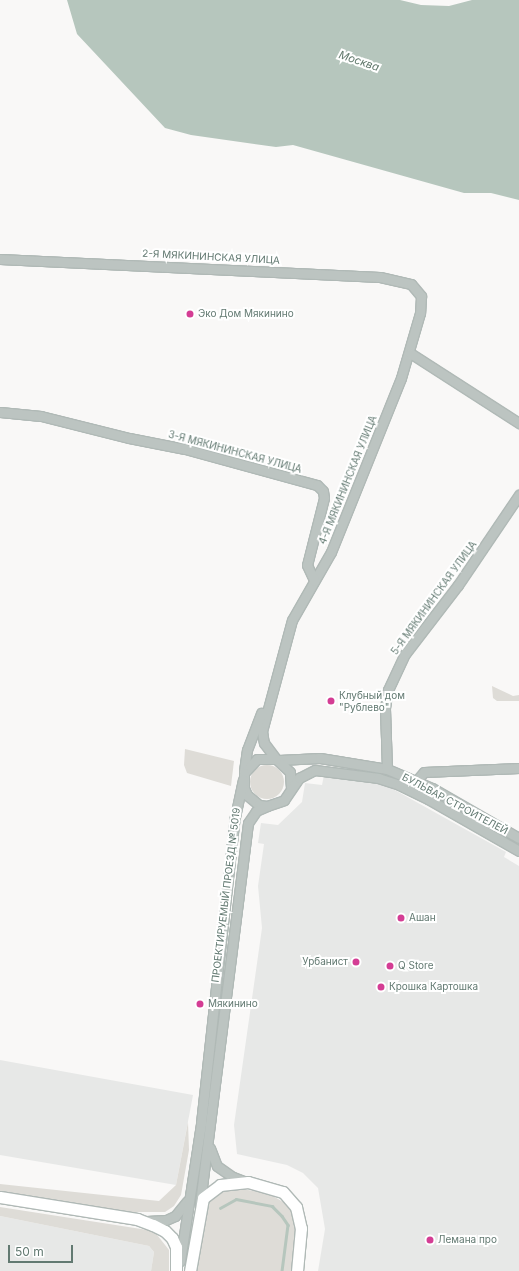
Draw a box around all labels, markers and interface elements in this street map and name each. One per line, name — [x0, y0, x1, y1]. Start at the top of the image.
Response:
water label: Москва — [337, 48, 381, 74]
street label: 2-Я МЯКИНИНСКАЯ УЛИЦА — [142, 247, 280, 267]
place label: Эко Дом Мякинино — [198, 308, 294, 320]
marker: Эко Дом Мякинино — [185, 309, 195, 319]
street label: 4-Я МЯКИНИНСКАЯ УЛИЦА — [317, 414, 379, 546]
street label: 3-Я МЯКИНИНСКАЯ УЛИЦА — [167, 428, 303, 476]
street label: 5-Я МЯКИНИНСКАЯ УЛИЦА — [389, 539, 479, 657]
place label: Клубный дом "Рублево" — [339, 689, 405, 712]
marker: Клубный дом "Рублево" — [326, 696, 336, 706]
street label: БУЛЬВАР СТРОИТЕЛЕЙ — [400, 771, 510, 837]
street label: ПРОЕКТИРУЕМЫЙ ПРОЕЗД № 5019 — [209, 807, 243, 983]
place label: Ашан — [409, 912, 436, 924]
marker: Ашан — [396, 913, 406, 923]
place label: Урбанист — [302, 956, 348, 968]
marker: Урбанист — [351, 957, 361, 967]
place label: Q Store — [398, 960, 433, 972]
marker: Q Store — [385, 961, 395, 971]
place label: Крошка Картошка — [389, 981, 478, 993]
marker: Крошка Картошка — [376, 982, 386, 992]
place label: Мякинино — [208, 998, 258, 1010]
marker: Мякинино — [195, 999, 205, 1009]
place label: Лемана про — [438, 1234, 497, 1246]
marker: Лемана про — [425, 1235, 435, 1245]
scale bar — [10, 1237, 75, 1263]
text: 50 m — [15, 1244, 44, 1259]

